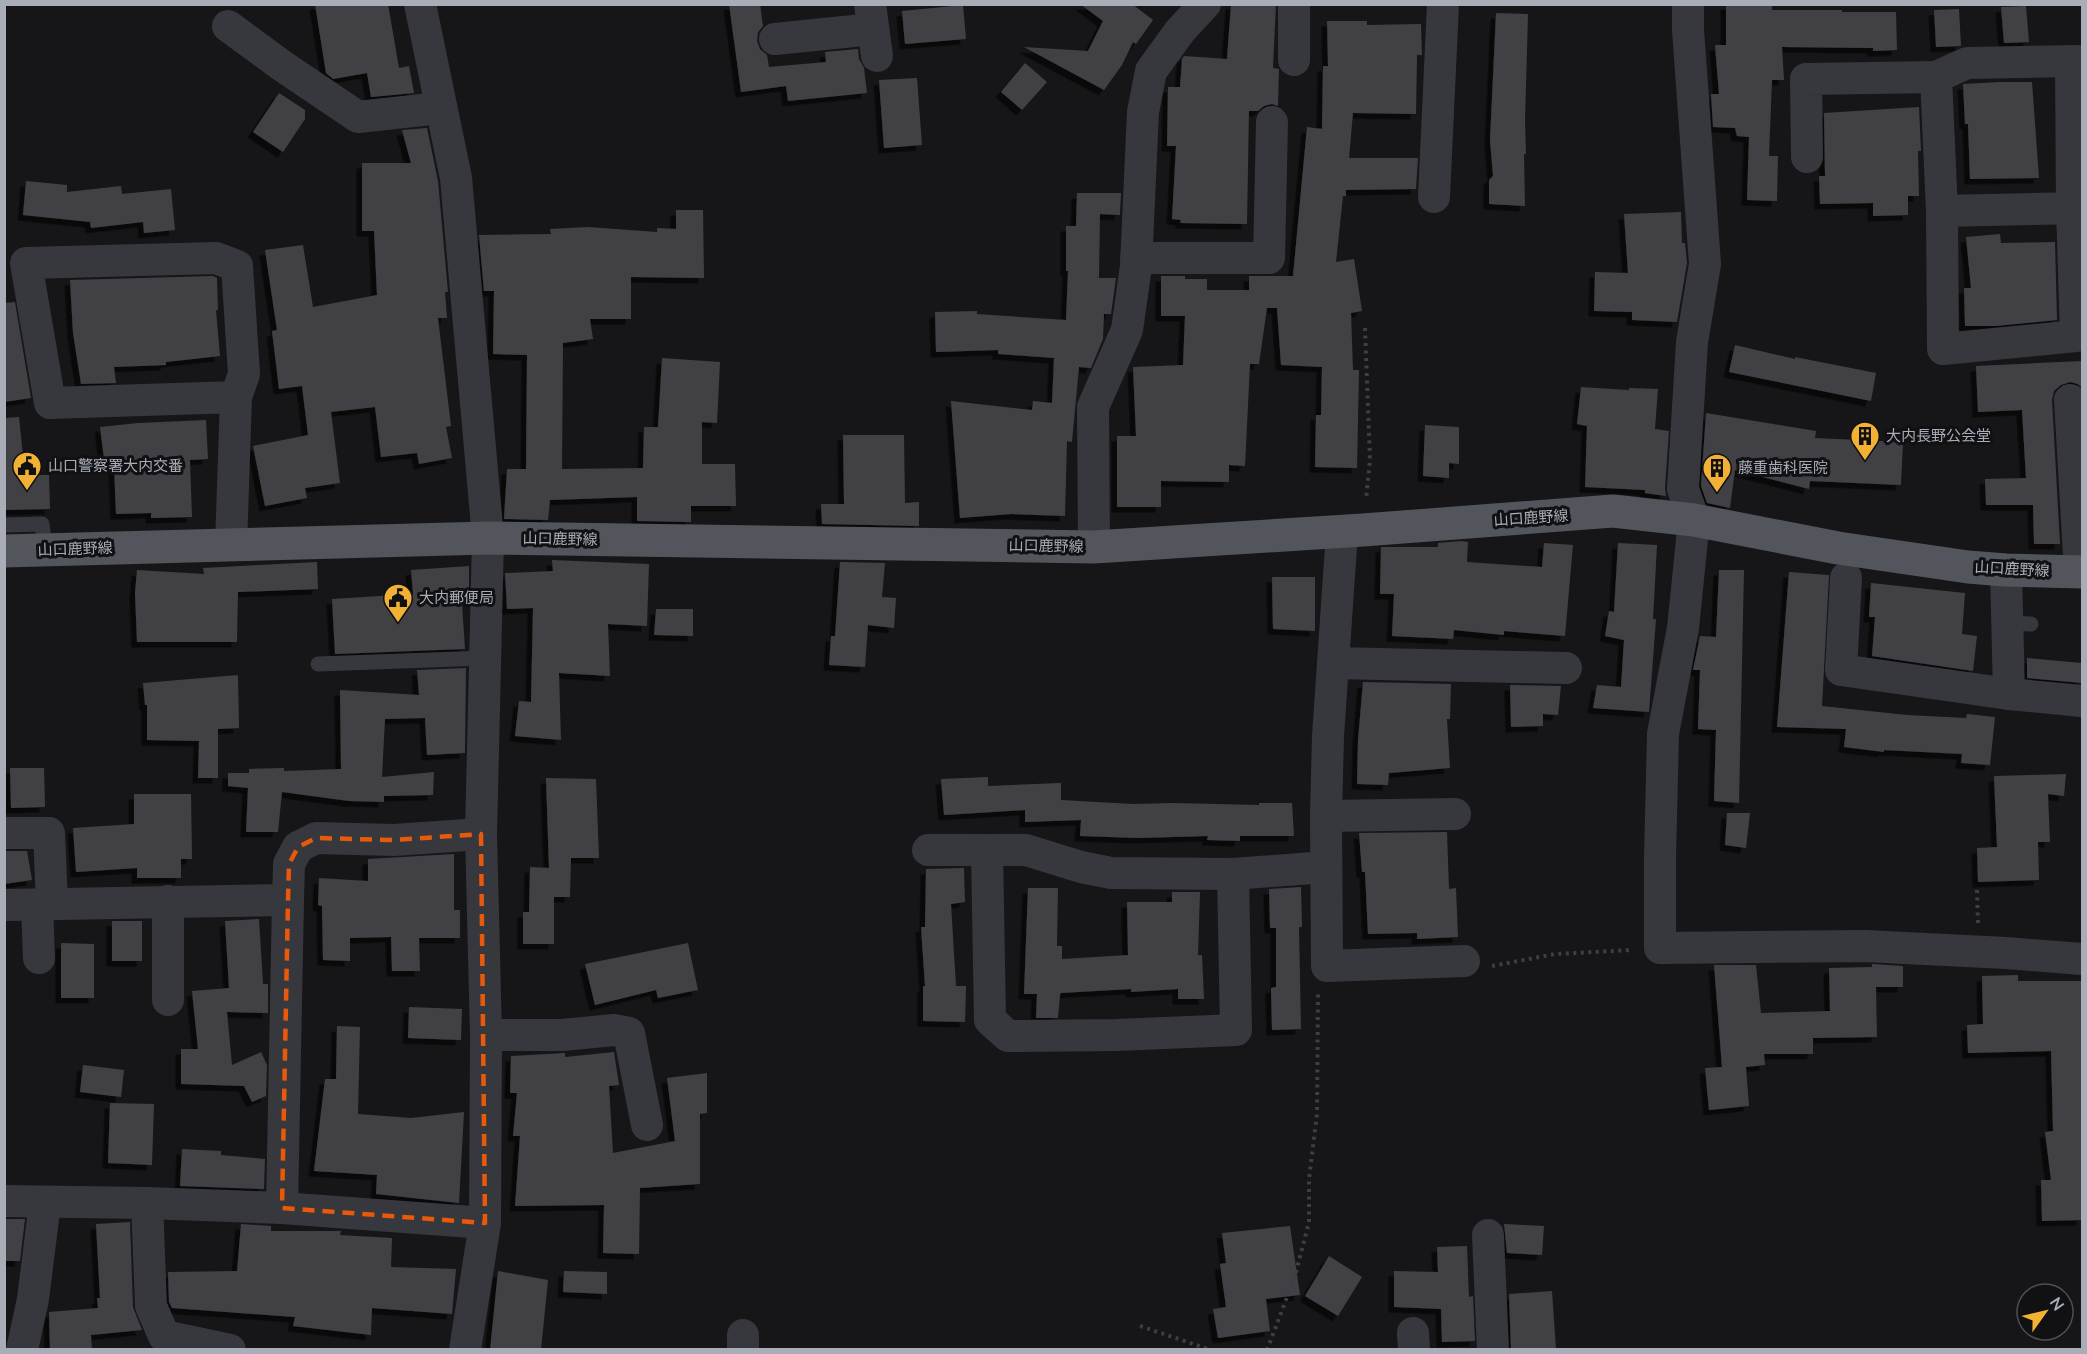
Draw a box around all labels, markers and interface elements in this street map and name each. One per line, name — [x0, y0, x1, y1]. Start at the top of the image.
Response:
building icon: 大内長野公会堂 — [1849, 420, 1881, 462]
place label: 大内長野公会堂 — [1886, 426, 1991, 446]
public building icon: 山口警察署大内交番 — [11, 450, 43, 492]
building icon: 藤重歯科医院 — [1701, 452, 1733, 494]
place label: 山口警察署大内交番 — [48, 456, 183, 476]
place label: 藤重歯科医院 — [1738, 458, 1828, 478]
street label: 山口鹿野線 — [1493, 505, 1569, 531]
street label: 山口鹿野線 — [522, 528, 598, 550]
street label: 山口鹿野線 — [1008, 535, 1084, 557]
street label: 山口鹿野線 — [37, 538, 113, 560]
street label: 山口鹿野線 — [1974, 557, 2050, 581]
public building icon: 大内郵便局 — [382, 582, 414, 624]
place label: 大内郵便局 — [419, 588, 494, 608]
north arrow — [2015, 1282, 2075, 1342]
text: N — [2044, 1293, 2069, 1315]

